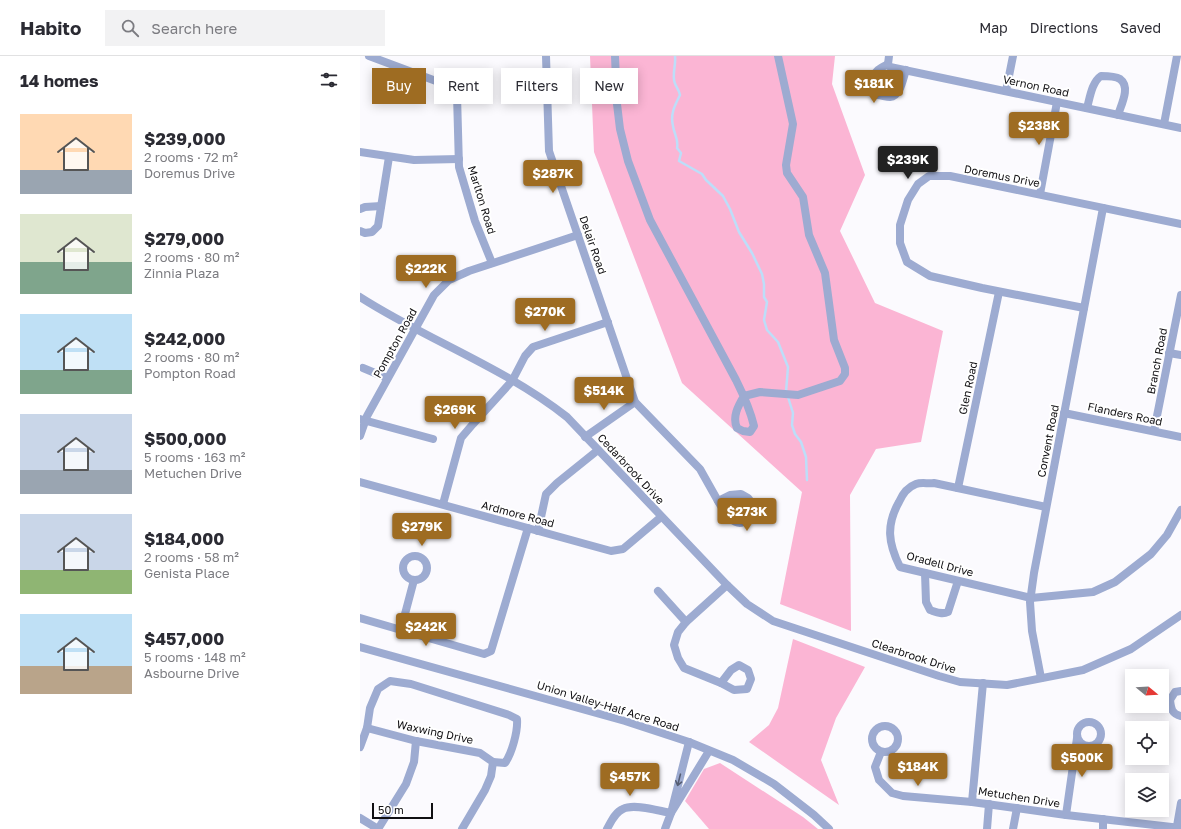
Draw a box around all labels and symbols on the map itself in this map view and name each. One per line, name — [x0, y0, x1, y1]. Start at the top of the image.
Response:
pin: $181K — [846, 70, 902, 104]
street label: Vernon Road — [1002, 72, 1070, 99]
pin: $238K — [1011, 112, 1067, 146]
pin: $239K — [880, 146, 936, 180]
pin: $287K — [525, 160, 581, 194]
street label: Doremus Drive — [963, 162, 1041, 189]
street label: Marlton Road — [466, 164, 499, 236]
street label: Delair Road — [577, 214, 610, 276]
pin: $222K — [398, 255, 454, 289]
pin: $270K — [517, 298, 573, 332]
street label: Pompton Road — [370, 306, 419, 380]
street label: Branch Road — [1144, 327, 1169, 395]
street label: Glen Road — [956, 360, 979, 416]
pin: $514K — [576, 377, 632, 411]
pin: $269K — [427, 396, 483, 430]
street label: Flanders Road — [1087, 399, 1164, 428]
street label: Convent Road — [1034, 403, 1061, 478]
street label: Cedarbrook Drive — [595, 431, 667, 507]
street label: Ardmore Road — [480, 498, 556, 529]
pin: $273K — [719, 498, 775, 532]
pin: $279K — [394, 513, 450, 547]
street label: Oradell Drive — [905, 548, 975, 579]
pin: $242K — [398, 613, 454, 647]
street label: Clearbrook Drive — [870, 636, 958, 675]
north arrow — [1125, 669, 1169, 713]
street label: Union Valley-Half Acre Road — [535, 678, 681, 733]
street label: Waxwing Drive — [396, 717, 475, 746]
pin: $500K — [1054, 744, 1110, 778]
pin: $184K — [890, 753, 946, 787]
pin: $457K — [602, 763, 658, 797]
one-way arrow — [675, 773, 682, 786]
street label: Metuchen Drive — [977, 784, 1061, 809]
scale bar — [372, 801, 433, 820]

